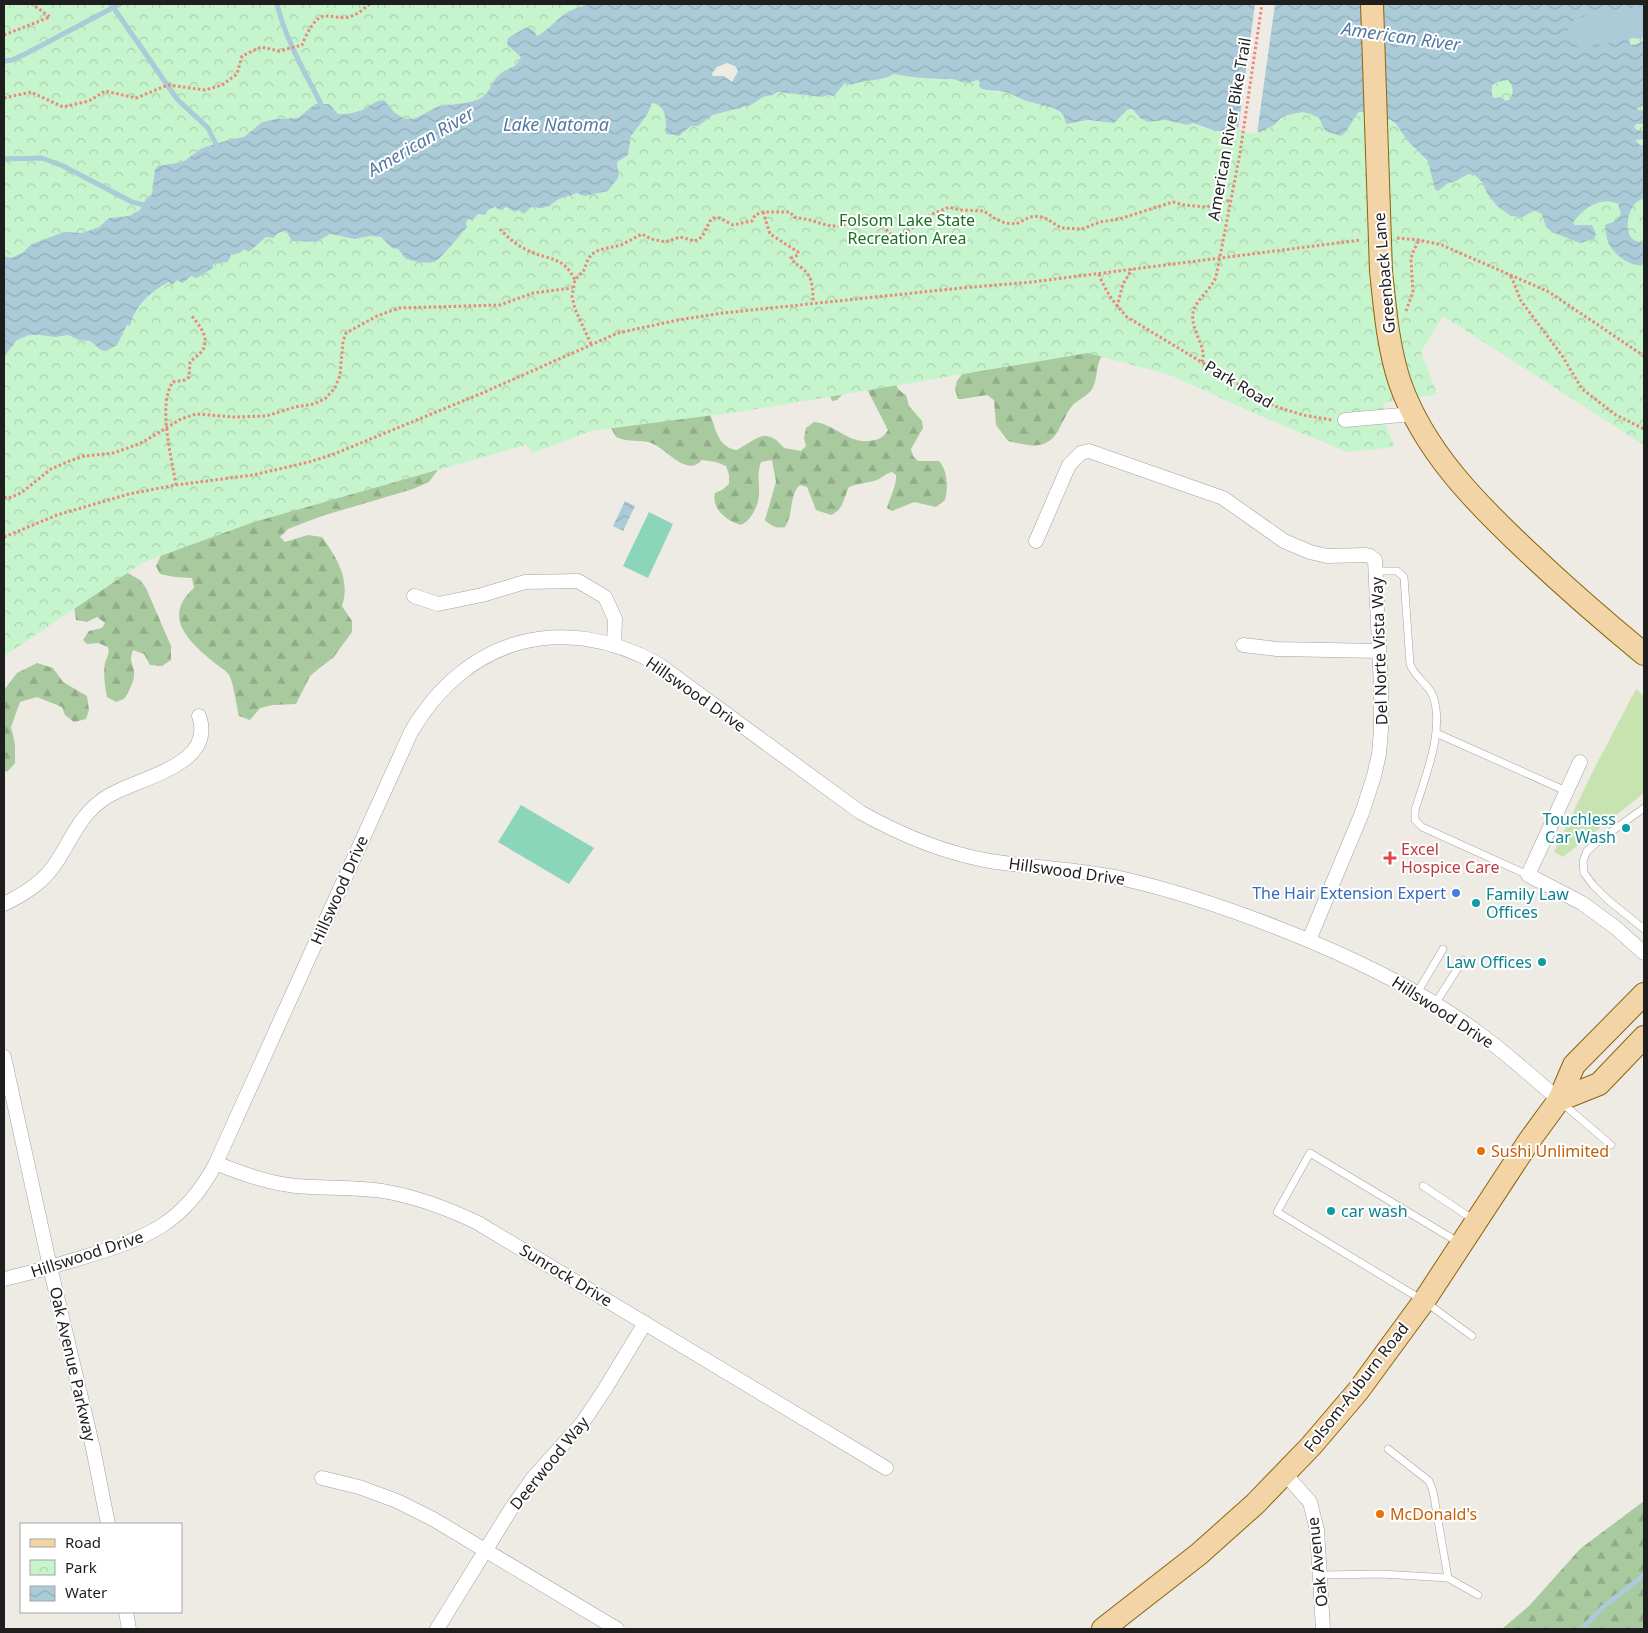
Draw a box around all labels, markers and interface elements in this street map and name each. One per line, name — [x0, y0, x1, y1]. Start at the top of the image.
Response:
water label: American River — [1338, 16, 1463, 56]
street label: American River Bike Trail — [1202, 36, 1256, 222]
water label: American River — [361, 100, 479, 182]
water label: Lake Natoma — [503, 112, 609, 136]
park label: Folsom Lake State Recreation Area — [839, 209, 975, 249]
street label: Greenback Lane — [1368, 212, 1400, 334]
street label: Park Road — [1201, 355, 1277, 413]
street label: Del Norte Vista Way — [1365, 576, 1393, 726]
street label: Hillswood Drive — [642, 651, 750, 737]
place label: Touchless Car Wash — [1543, 808, 1616, 848]
marker: Touchless Car Wash — [1620, 822, 1632, 834]
street label: Hillswood Drive — [305, 832, 373, 948]
place label: Excel Hospice Care — [1401, 838, 1499, 878]
marker: Excel Hospice Care — [1383, 851, 1397, 865]
street label: Hillswood Drive — [1007, 852, 1127, 890]
place label: The Hair Extension Expert — [1252, 882, 1446, 904]
place label: Family Law Offices — [1486, 883, 1569, 923]
marker: The Hair Extension Expert — [1450, 887, 1462, 899]
marker: Family Law Offices — [1470, 897, 1482, 909]
place label: Law Offices — [1446, 951, 1532, 973]
marker: Law Offices — [1536, 956, 1548, 968]
street label: Hillswood Drive — [1388, 971, 1498, 1053]
place label: Sushi Unlimited — [1491, 1140, 1609, 1162]
marker: Sushi Unlimited — [1475, 1145, 1487, 1157]
place label: car wash — [1341, 1200, 1408, 1222]
marker: car wash — [1325, 1205, 1337, 1217]
street label: Hillswood Drive — [28, 1225, 146, 1283]
street label: Sunrock Drive — [516, 1239, 616, 1311]
street label: Oak Avenue Parkway — [45, 1285, 102, 1444]
street label: Folsom-Auburn Road — [1299, 1318, 1413, 1456]
street label: Deerwood Way — [505, 1411, 594, 1514]
place label: McDonald's — [1390, 1503, 1477, 1525]
marker: McDonald's — [1374, 1508, 1386, 1520]
street label: Oak Avenue — [1301, 1516, 1333, 1608]
legend — [20, 1523, 182, 1613]
text: Road — [65, 1532, 101, 1552]
text: Park — [65, 1557, 97, 1577]
text: Water — [65, 1582, 107, 1602]

